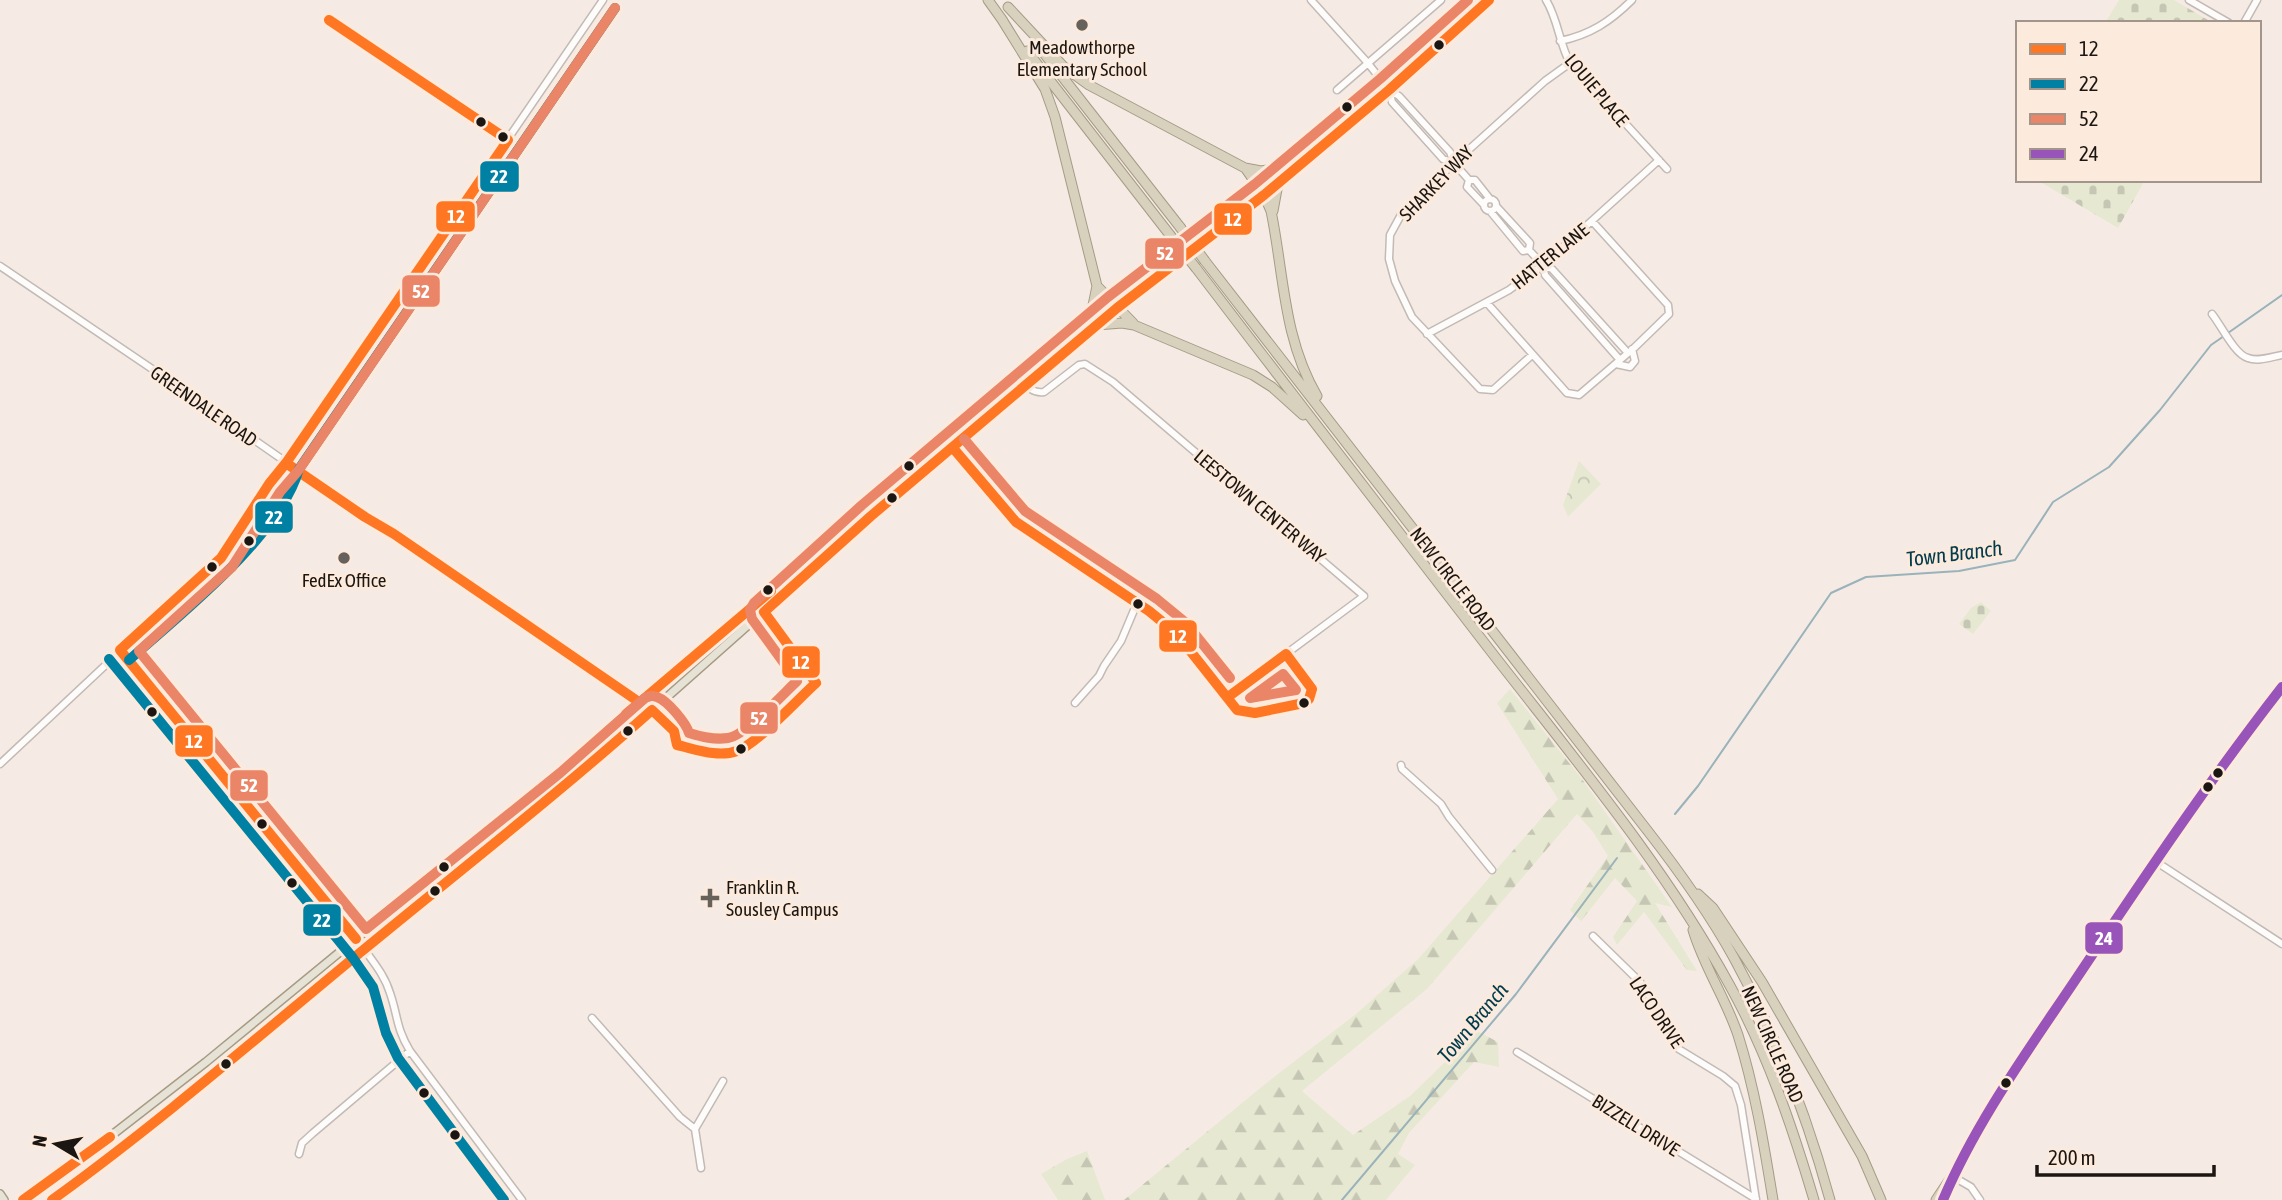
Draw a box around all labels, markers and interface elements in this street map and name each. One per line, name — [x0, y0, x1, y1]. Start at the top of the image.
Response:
marker: Meadowthorpe Elementary School — [1074, 17, 1090, 33]
legend — [2016, 21, 2261, 182]
place label: Meadowthorpe Elementary School — [1017, 36, 1147, 80]
text: 12 — [2079, 36, 2099, 60]
unlabelled marker — [1432, 38, 1446, 52]
street label: LOUIE PLACE — [1560, 49, 1634, 131]
text: 22 — [2079, 71, 2099, 95]
unlabelled marker — [1340, 100, 1354, 114]
text: 52 — [2079, 106, 2099, 130]
unlabelled marker — [474, 115, 488, 129]
unlabelled marker — [496, 130, 510, 144]
street label: SHARKEY WAY — [1395, 140, 1478, 225]
text: 24 — [2079, 141, 2099, 165]
line badge: 22 — [479, 160, 520, 193]
text: 22 — [490, 165, 508, 187]
line badge: 12 — [435, 200, 476, 233]
line badge: 12 — [1213, 202, 1253, 236]
text: 12 — [447, 205, 465, 227]
text: 12 — [1224, 208, 1242, 230]
street label: HATTER LANE — [1507, 218, 1593, 294]
line badge: 52 — [1144, 237, 1185, 270]
text: 52 — [1156, 242, 1174, 264]
line badge: 52 — [401, 274, 441, 308]
text: 52 — [412, 280, 430, 302]
street label: GREENDALE ROAD — [146, 361, 262, 451]
street label: LEESTOWN CENTER WAY — [1190, 445, 1331, 568]
unlabelled marker — [902, 459, 916, 473]
unlabelled marker — [885, 491, 899, 505]
line badge: 22 — [254, 500, 294, 534]
text: 22 — [265, 506, 283, 528]
street label: NEW CIRCLE ROAD — [1406, 523, 1500, 635]
unlabelled marker — [242, 534, 256, 548]
water label: Town Branch — [1904, 535, 2003, 571]
marker: FedEx Office — [336, 550, 352, 566]
unlabelled marker — [205, 560, 219, 574]
place label: FedEx Office — [302, 569, 386, 591]
unlabelled marker — [761, 583, 775, 597]
unlabelled marker — [1131, 597, 1145, 611]
line badge: 12 — [1158, 619, 1198, 653]
text: 12 — [1169, 625, 1187, 647]
line badge: 12 — [781, 645, 821, 679]
text: 12 — [792, 651, 810, 673]
unlabelled marker — [1297, 696, 1311, 710]
line badge: 52 — [739, 701, 779, 735]
unlabelled marker — [145, 705, 159, 719]
text: 52 — [750, 707, 768, 729]
line badge: 12 — [174, 724, 214, 758]
unlabelled marker — [621, 724, 635, 738]
text: 12 — [185, 730, 203, 752]
unlabelled marker — [734, 742, 748, 756]
unlabelled marker — [2211, 766, 2225, 780]
line badge: 52 — [229, 769, 269, 802]
text: 52 — [240, 774, 258, 796]
unlabelled marker — [2201, 780, 2215, 794]
unlabelled marker — [255, 817, 269, 831]
unlabelled marker — [437, 860, 451, 874]
unlabelled marker — [285, 876, 299, 890]
place label: Franklin R. Sousley Campus — [726, 876, 839, 920]
unlabelled marker — [428, 884, 442, 898]
marker: Franklin R. Sousley Campus — [700, 888, 720, 908]
line badge: 22 — [302, 903, 342, 937]
text: 22 — [313, 909, 331, 931]
line badge: 24 — [2084, 921, 2124, 955]
text: 24 — [2095, 927, 2113, 949]
street label: LACO DRIVE — [1625, 972, 1689, 1052]
water label: Town Branch — [1432, 978, 1512, 1067]
street label: NEW CIRCLE ROAD — [1737, 982, 1809, 1106]
unlabelled marker — [219, 1057, 233, 1071]
unlabelled marker — [1999, 1076, 2013, 1090]
unlabelled marker — [417, 1086, 431, 1100]
street label: BIZZELL DRIVE — [1588, 1090, 1684, 1160]
north arrow — [21, 1109, 91, 1179]
unlabelled marker — [448, 1128, 462, 1142]
text: N — [27, 1134, 51, 1148]
scale bar — [2037, 1134, 2214, 1178]
text: 200 m — [2048, 1145, 2096, 1169]

